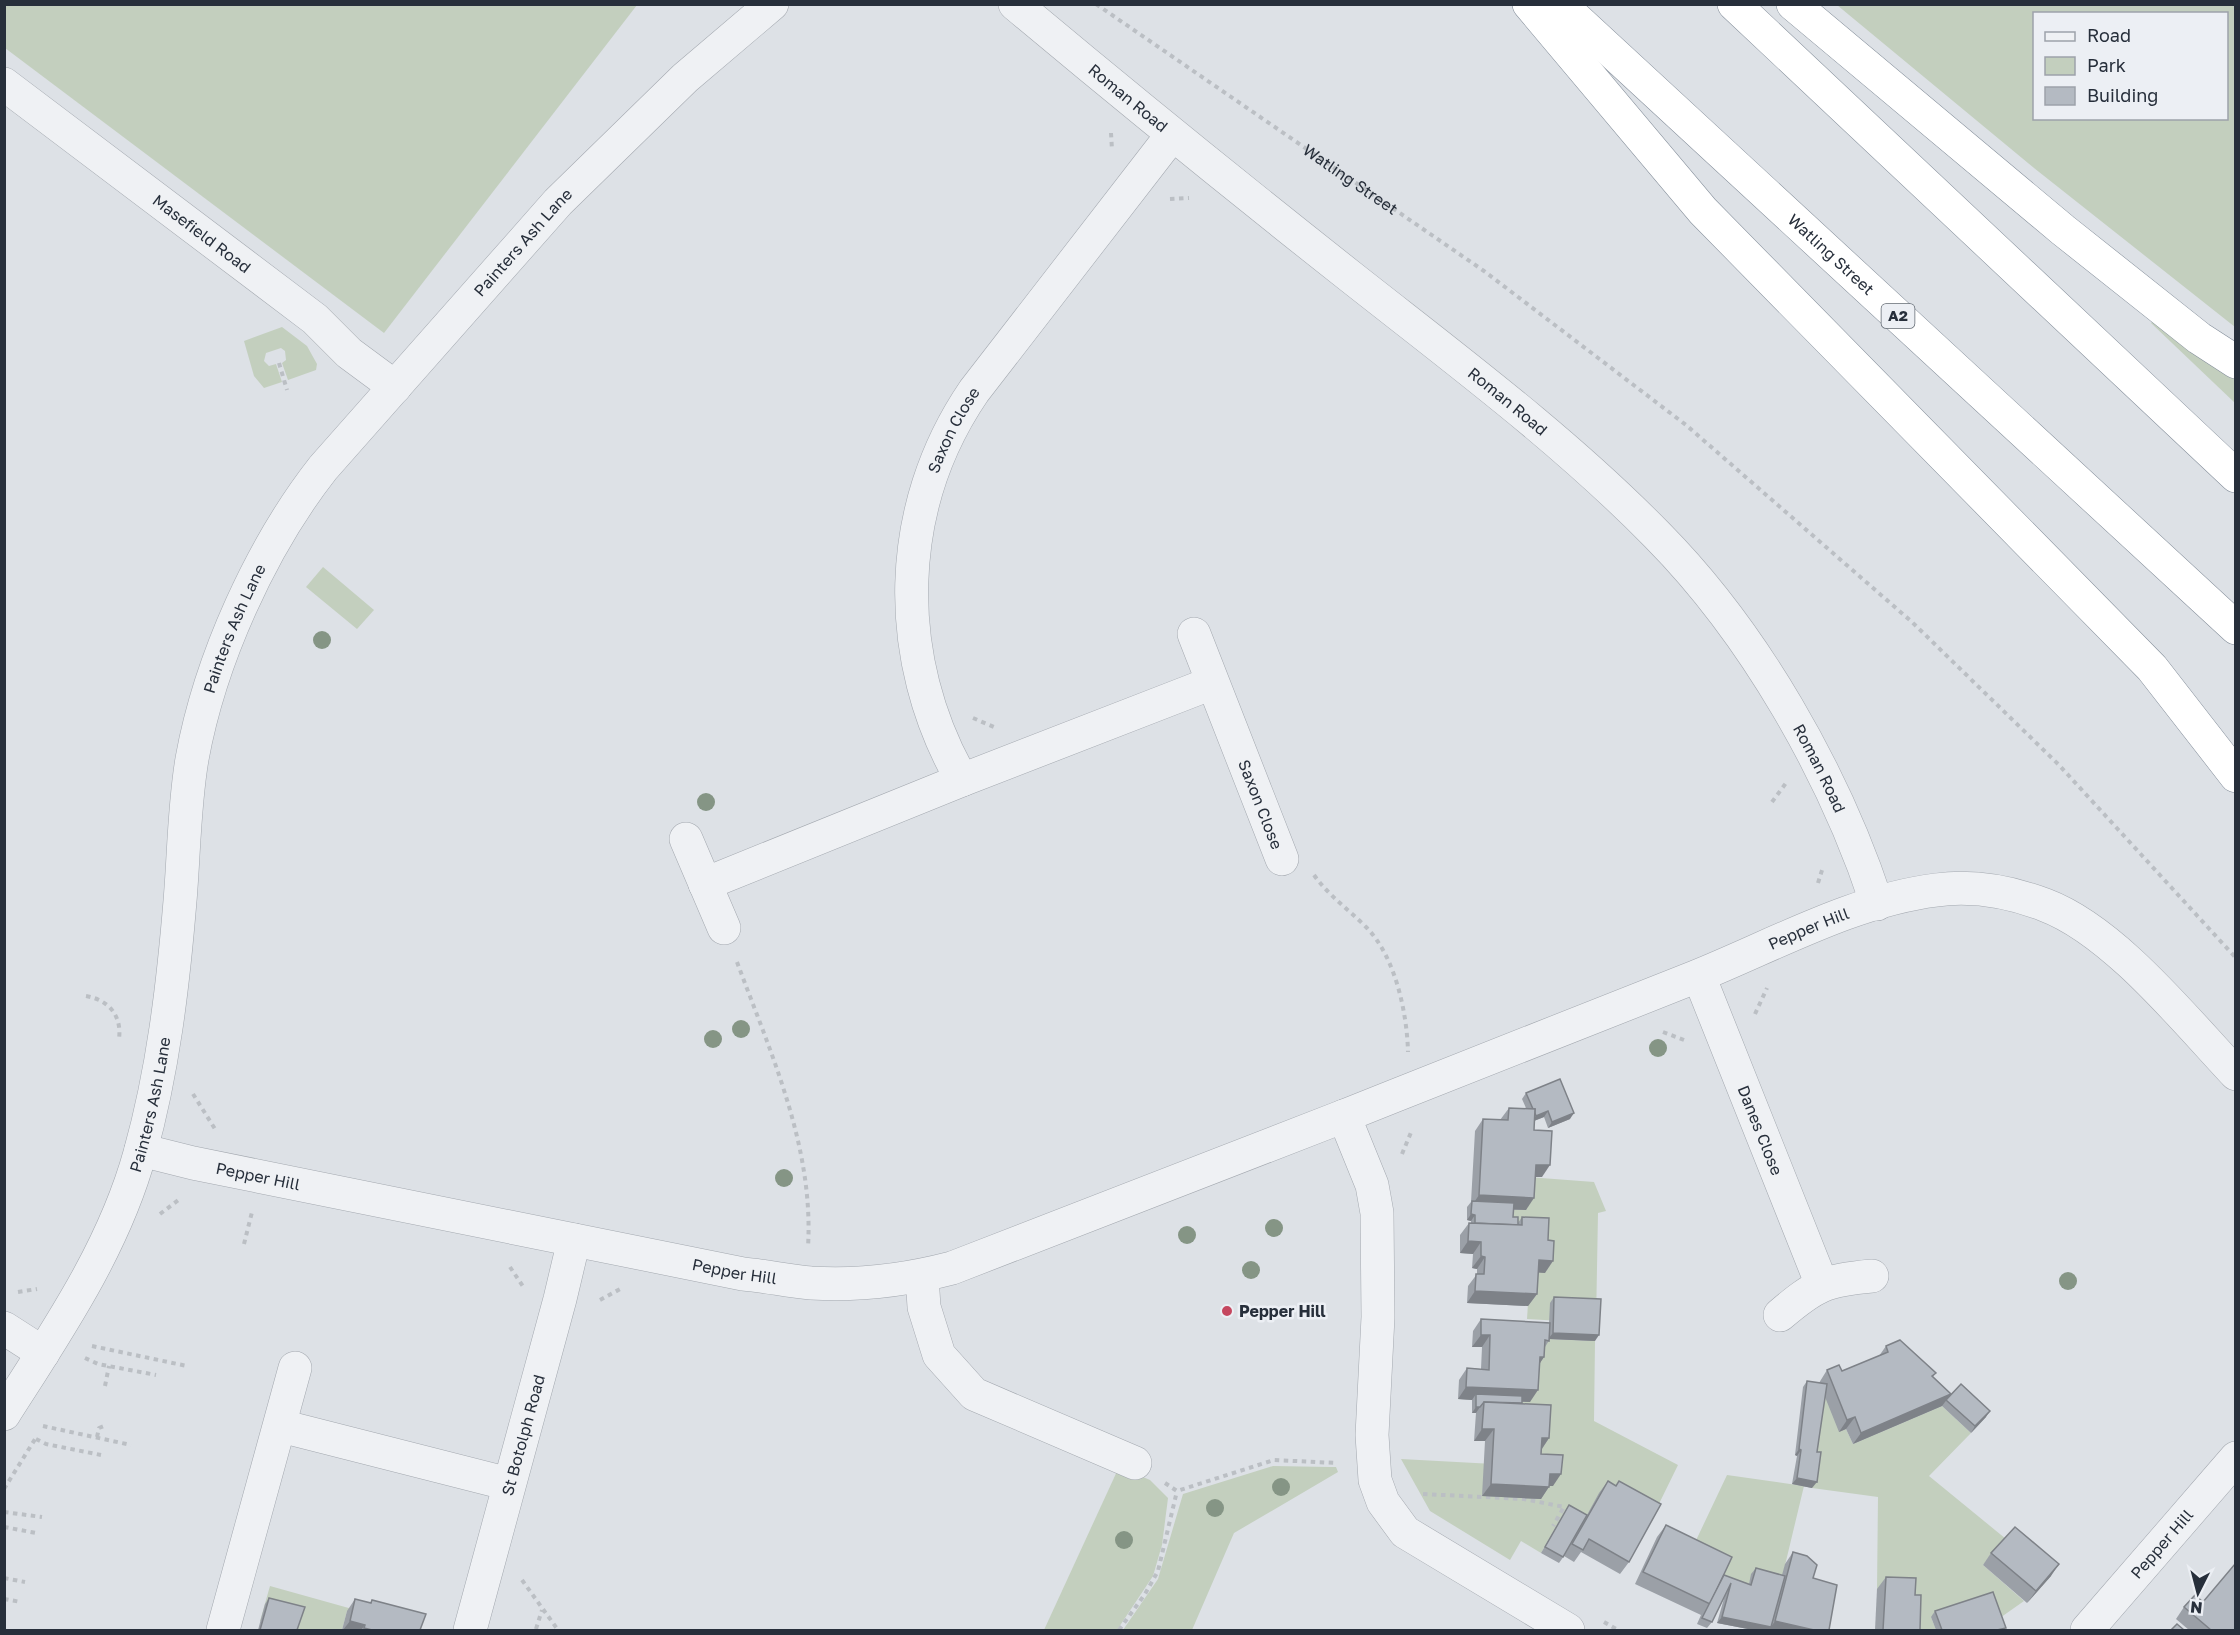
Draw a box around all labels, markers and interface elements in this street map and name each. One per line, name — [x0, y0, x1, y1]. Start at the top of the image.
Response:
legend — [2033, 12, 2228, 120]
text: Road — [2087, 24, 2131, 46]
text: Park — [2087, 54, 2126, 76]
street label: Roman Road — [1085, 59, 1172, 136]
text: Building — [2087, 84, 2158, 106]
street label: Watling Street — [1299, 140, 1402, 219]
street label: Painters Ash Lane — [469, 184, 576, 300]
street label: Masefield Road — [149, 190, 255, 277]
street label: Watling Street — [1784, 209, 1879, 299]
road number: A2 — [1882, 304, 1914, 328]
street label: Roman Road — [1464, 363, 1552, 440]
street label: Saxon Close — [923, 383, 984, 476]
street label: Painters Ash Lane — [199, 561, 270, 696]
street label: Roman Road — [1789, 720, 1850, 816]
street label: Saxon Close — [1234, 757, 1287, 852]
street label: Pepper Hill — [1765, 903, 1852, 954]
street label: Painters Ash Lane — [125, 1035, 175, 1175]
street label: Danes Close — [1734, 1082, 1787, 1178]
street label: Pepper Hill — [214, 1158, 302, 1194]
street label: Pepper Hill — [691, 1254, 778, 1288]
place label: Pepper Hill — [1239, 1301, 1326, 1321]
marker: Pepper Hill — [1220, 1304, 1234, 1318]
street label: St Botolph Road — [497, 1372, 549, 1498]
street label: Pepper Hill — [2126, 1505, 2197, 1583]
north arrow — [2168, 1563, 2228, 1623]
text: N — [2189, 1597, 2204, 1618]

